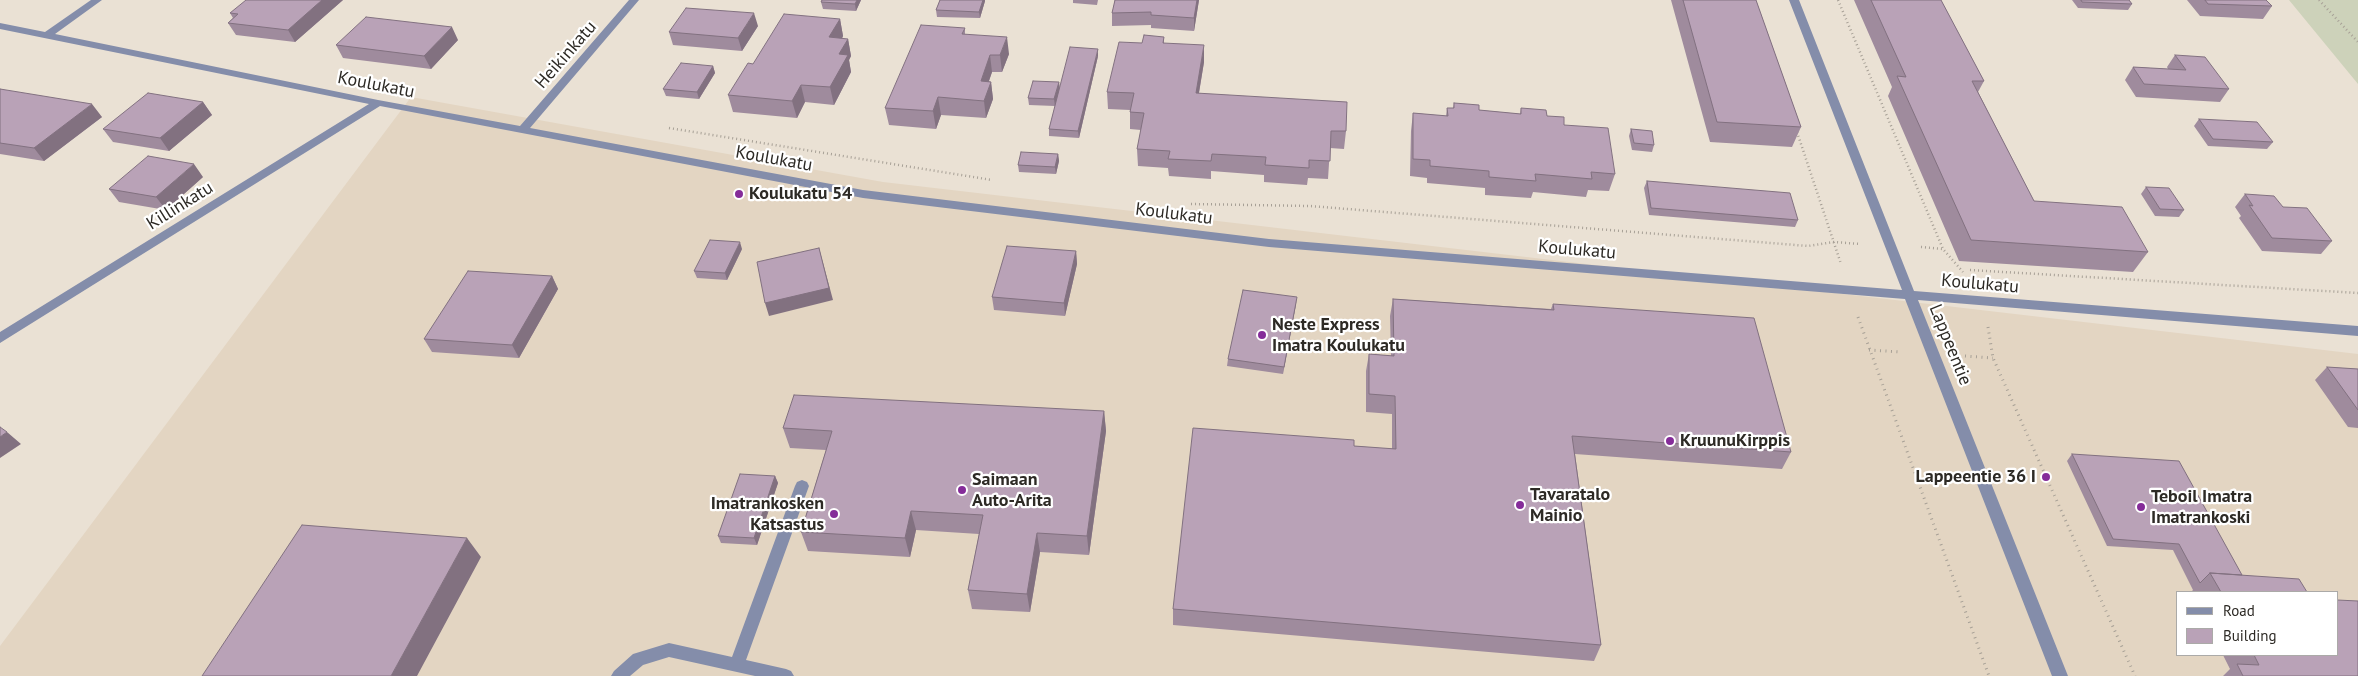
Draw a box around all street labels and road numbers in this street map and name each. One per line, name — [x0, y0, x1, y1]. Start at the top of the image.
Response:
street label: Heikinkatu — [531, 17, 601, 93]
street label: Koulukatu — [336, 67, 416, 103]
street label: Koulukatu — [734, 142, 814, 176]
street label: Killinkatu — [143, 177, 217, 235]
street label: Koulukatu — [1134, 199, 1214, 229]
street label: Koulukatu — [1537, 236, 1617, 264]
street label: Koulukatu — [1940, 270, 2020, 298]
street label: Lappeentie — [1924, 301, 1976, 389]

